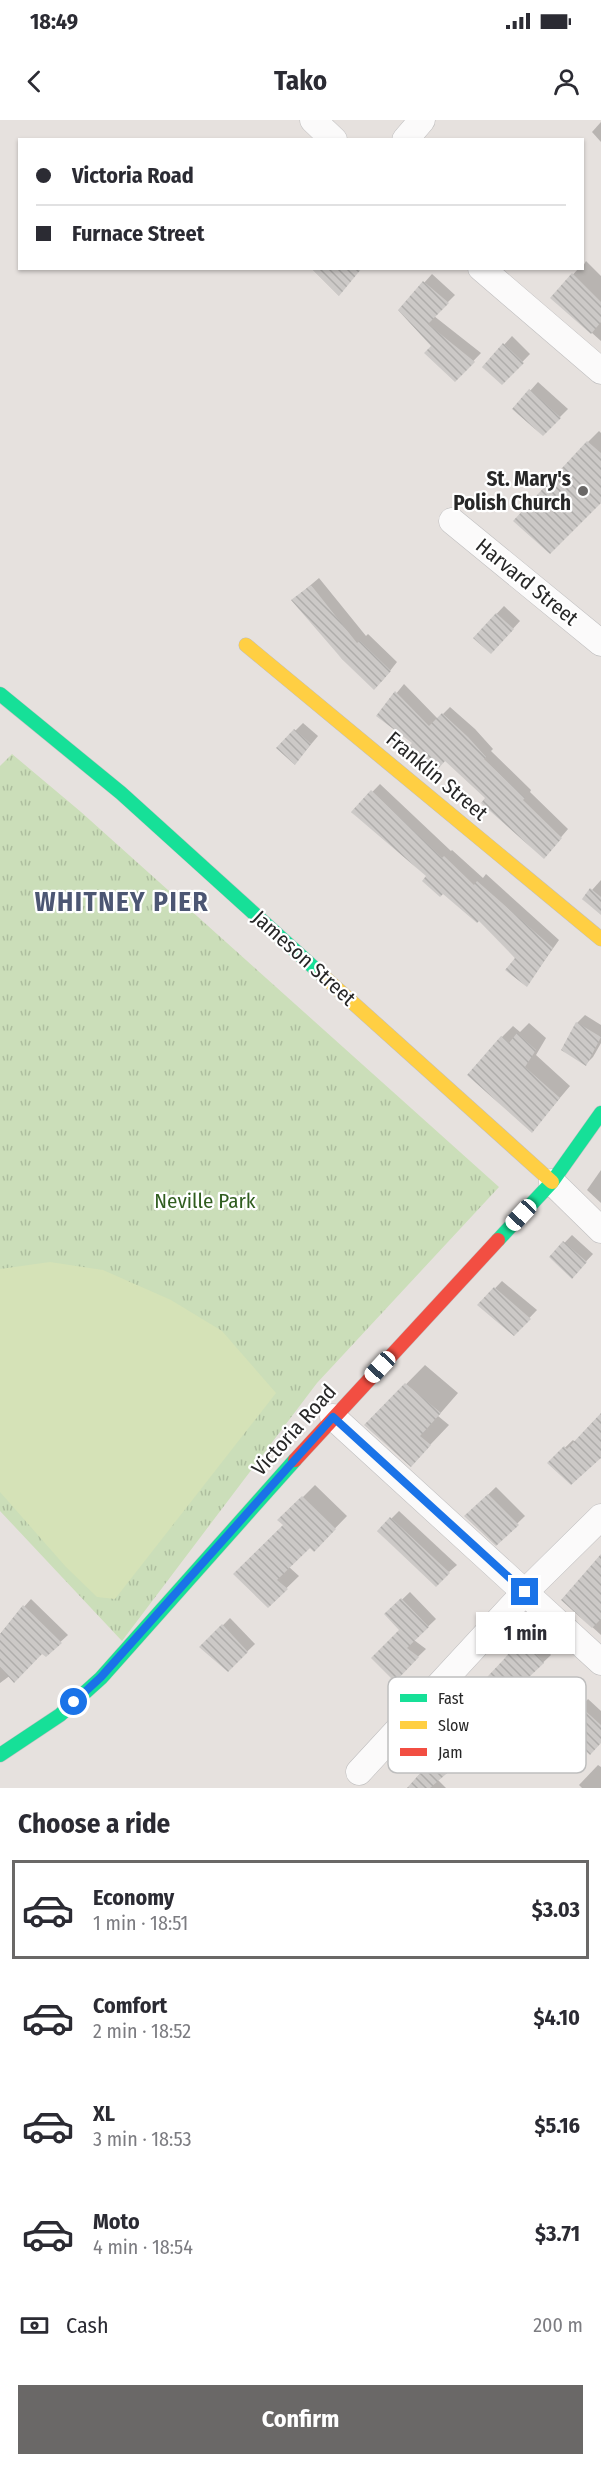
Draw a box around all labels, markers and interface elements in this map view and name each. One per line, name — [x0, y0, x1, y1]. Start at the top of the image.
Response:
text: 18:49 — [30, 8, 78, 35]
icon: back — [18, 65, 51, 98]
text: Tako — [274, 65, 327, 97]
icon: person — [550, 65, 583, 98]
text: Victoria Road — [72, 162, 194, 189]
text: Furnace Street — [72, 220, 204, 247]
place label: St. Mary's Polish Church — [453, 466, 571, 516]
marker: St. Mary's Polish Church — [576, 484, 590, 498]
street label: Harvard Street — [471, 533, 584, 631]
street label: Franklin Street — [381, 726, 493, 826]
district label: WHITNEY PIER — [35, 886, 209, 918]
street label: Jameson Street — [247, 905, 361, 1011]
park label: Neville Park — [154, 1188, 256, 1214]
car — [502, 1196, 540, 1234]
car — [361, 1348, 399, 1386]
street label: Victoria Road — [246, 1379, 342, 1481]
route end — [511, 1578, 538, 1605]
callout: 1 min — [476, 1613, 574, 1655]
text: 1 min — [504, 1621, 547, 1645]
legend — [388, 1677, 586, 1773]
route start — [60, 1688, 87, 1715]
text: Fast — [438, 1689, 465, 1708]
text: Slow — [438, 1716, 469, 1735]
text: Jam — [438, 1743, 463, 1762]
text: Choose a ride — [18, 1808, 170, 1840]
icon: car — [21, 1883, 75, 1937]
text: Economy — [93, 1884, 174, 1911]
text: $3.03 — [532, 1896, 580, 1923]
text: 1 min · 18:51 — [93, 1911, 188, 1935]
icon: car — [21, 1991, 75, 2045]
text: Comfort — [93, 1992, 167, 2019]
text: $4.10 — [534, 2004, 580, 2031]
text: 2 min · 18:52 — [93, 2019, 191, 2043]
icon: car — [21, 2099, 75, 2153]
text: XL — [93, 2100, 115, 2127]
text: $5.16 — [535, 2112, 580, 2139]
text: 3 min · 18:53 — [93, 2127, 192, 2151]
icon: car — [21, 2207, 75, 2261]
text: Moto — [93, 2208, 140, 2235]
text: $3.71 — [535, 2220, 580, 2247]
text: 4 min · 18:54 — [93, 2235, 193, 2259]
icon: cash — [18, 2309, 51, 2342]
text: Cash — [66, 2312, 109, 2339]
text: 200 m — [533, 2313, 583, 2337]
button: Confirm — [18, 2385, 583, 2454]

